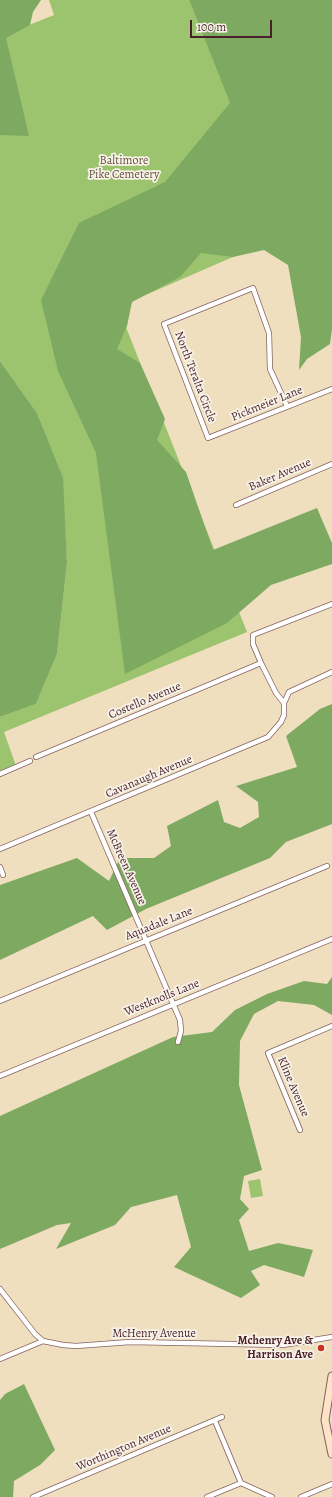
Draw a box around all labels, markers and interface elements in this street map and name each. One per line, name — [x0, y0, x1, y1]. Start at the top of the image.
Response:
scale bar — [192, 12, 274, 38]
text: 100 m — [197, 19, 226, 35]
park label: Baltimore Pike Cemetery — [89, 154, 159, 182]
street label: North Teralta Circle — [171, 329, 219, 425]
street label: Pickmeier Lane — [229, 383, 305, 425]
street label: Baker Avenue — [247, 455, 313, 495]
street label: Costello Avenue — [107, 679, 183, 723]
street label: Cavanaugh Avenue — [103, 752, 195, 802]
street label: McBreen Avenue — [103, 827, 149, 907]
street label: Aquadale Lane — [123, 904, 195, 944]
street label: Westknolls Lane — [122, 976, 202, 1020]
street label: Kline Avenue — [274, 1055, 312, 1119]
street label: McHenry Avenue — [112, 1327, 196, 1341]
place label: Mchenry Ave & Harrison Ave — [238, 1334, 313, 1362]
marker: Mchenry Ave & Harrison Ave — [316, 1343, 326, 1353]
street label: Worthington Avenue — [74, 1421, 174, 1475]

